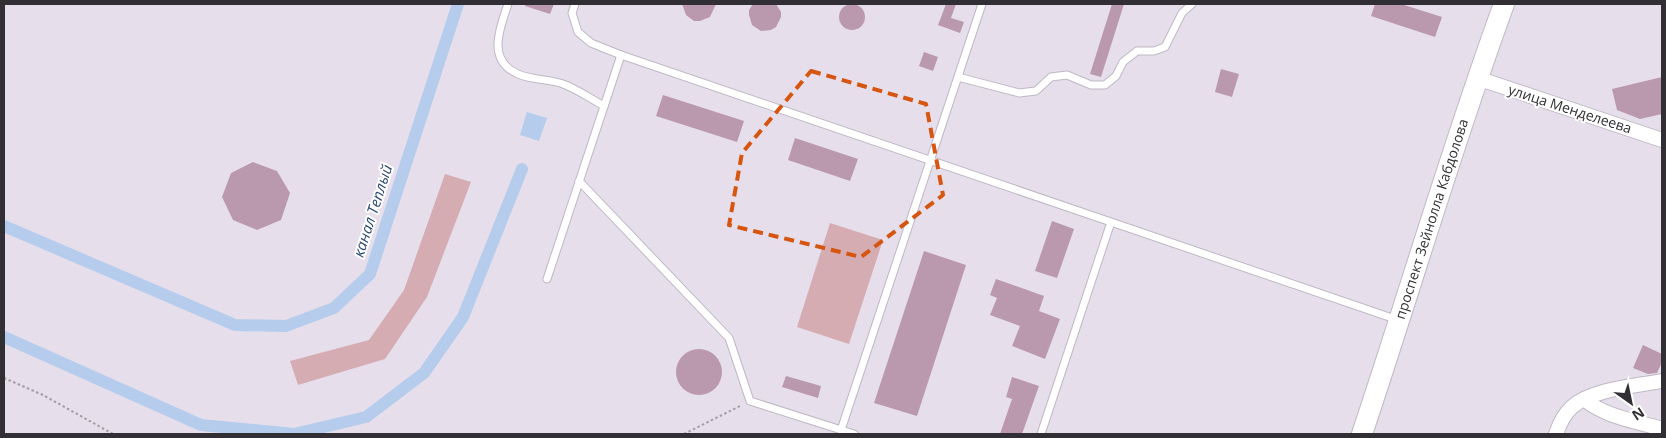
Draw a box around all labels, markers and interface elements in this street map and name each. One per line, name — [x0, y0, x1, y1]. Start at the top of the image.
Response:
street label: улица Менделеева — [1506, 80, 1634, 137]
street label: проспект Зейнолла Кабдолова — [1390, 116, 1472, 321]
water label: канал Теплый — [348, 162, 397, 260]
north arrow — [1606, 378, 1656, 428]
text: N — [1628, 403, 1648, 425]

